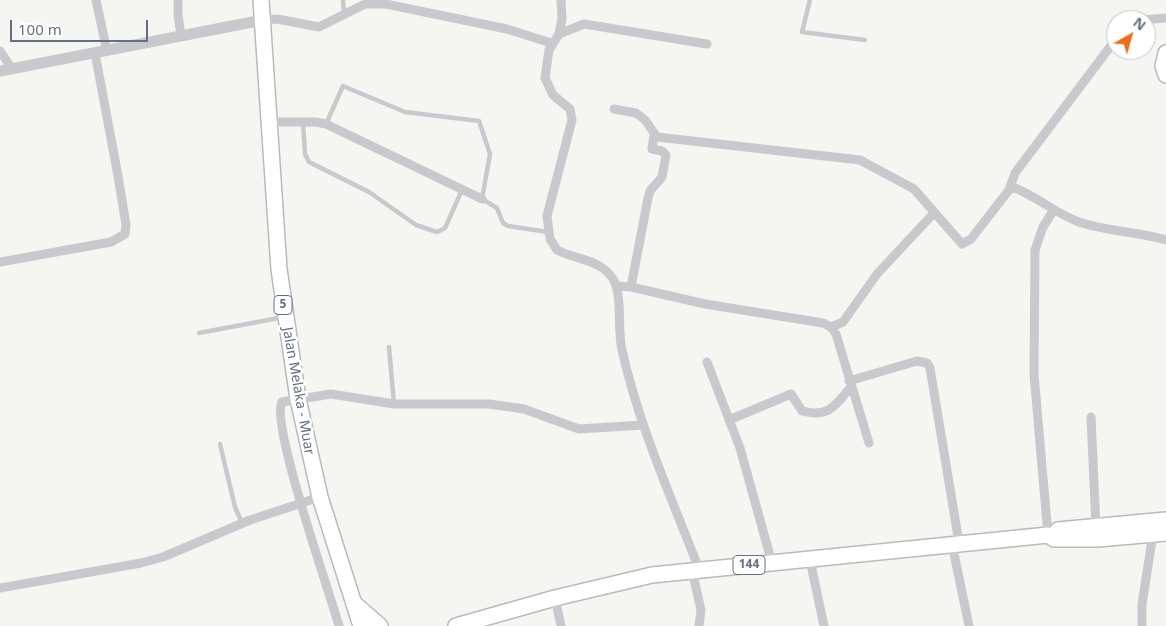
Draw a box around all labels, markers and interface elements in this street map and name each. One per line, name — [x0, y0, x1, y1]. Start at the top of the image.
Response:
scale bar — [12, 10, 150, 42]
north arrow — [1106, 10, 1156, 60]
text: N — [1130, 13, 1150, 35]
text: 100 m — [18, 19, 62, 39]
road number: 5 — [274, 296, 292, 314]
street label: Jalan Melaka - Muar — [278, 326, 318, 456]
road number: 144 — [733, 556, 765, 574]

